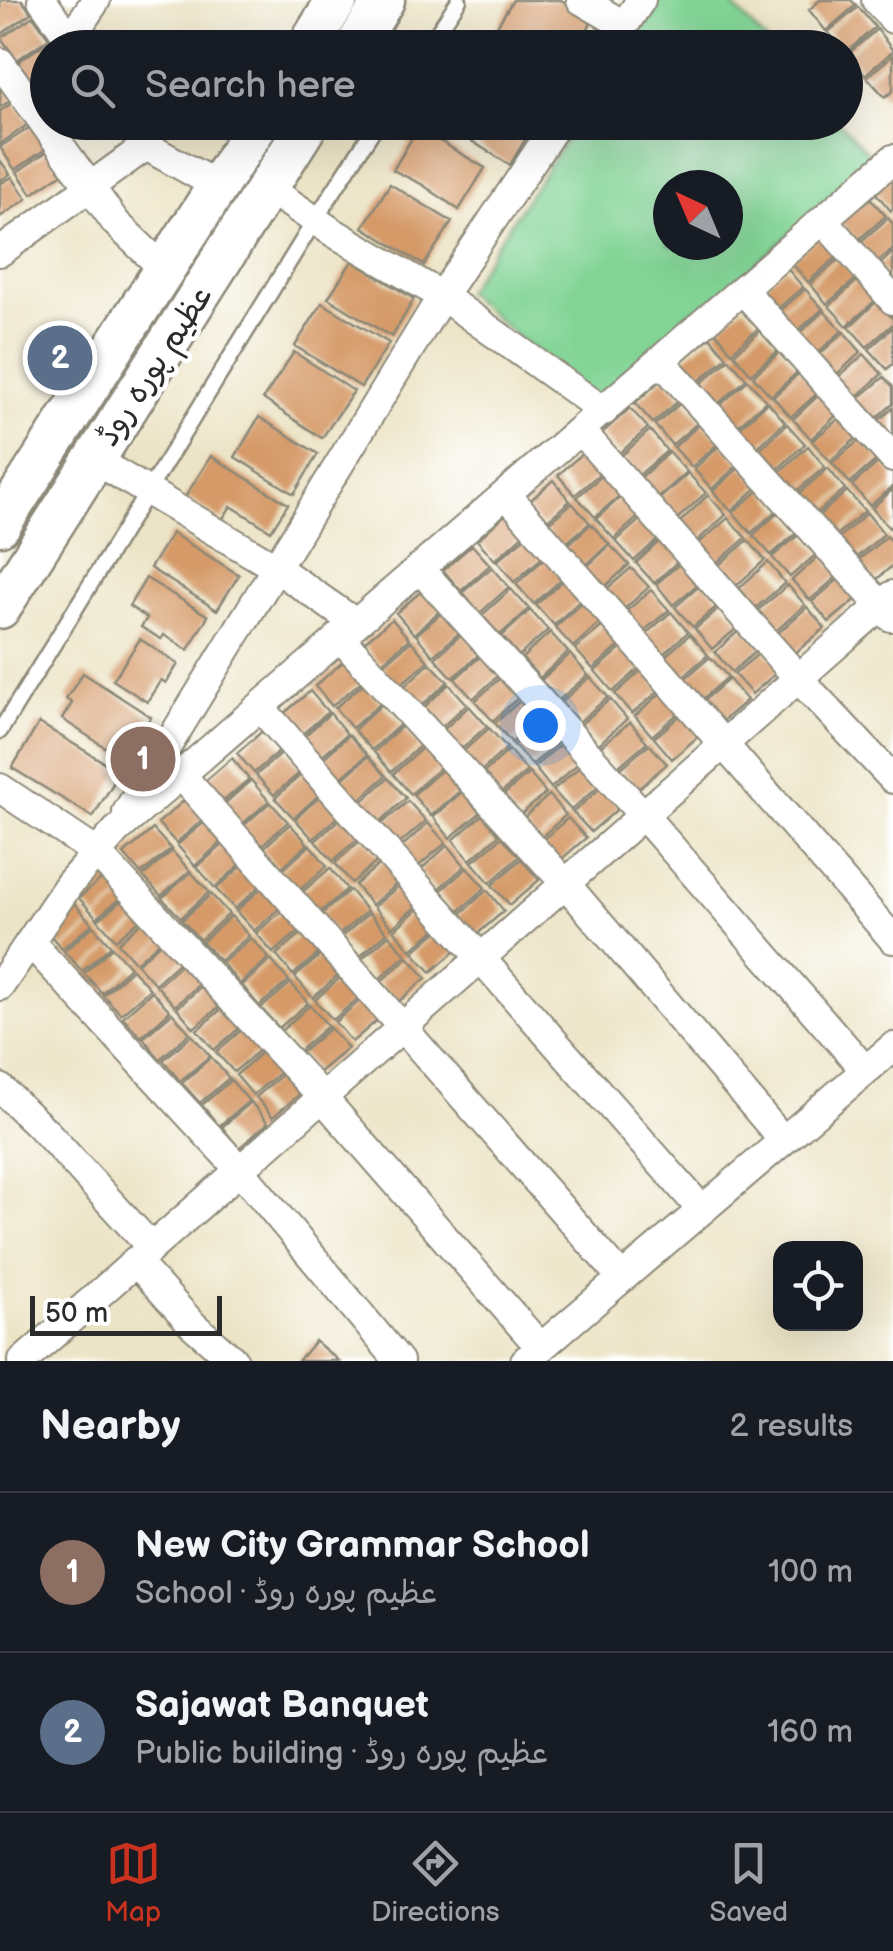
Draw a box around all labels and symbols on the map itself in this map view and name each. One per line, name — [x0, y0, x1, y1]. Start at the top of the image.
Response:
north arrow — [653, 170, 743, 260]
street label: عظیم پورہ روڈ — [89, 278, 224, 455]
pin: 2 — [28, 320, 92, 396]
your location — [515, 700, 566, 751]
pin: 1 — [110, 722, 176, 796]
scale bar — [30, 1291, 222, 1336]

